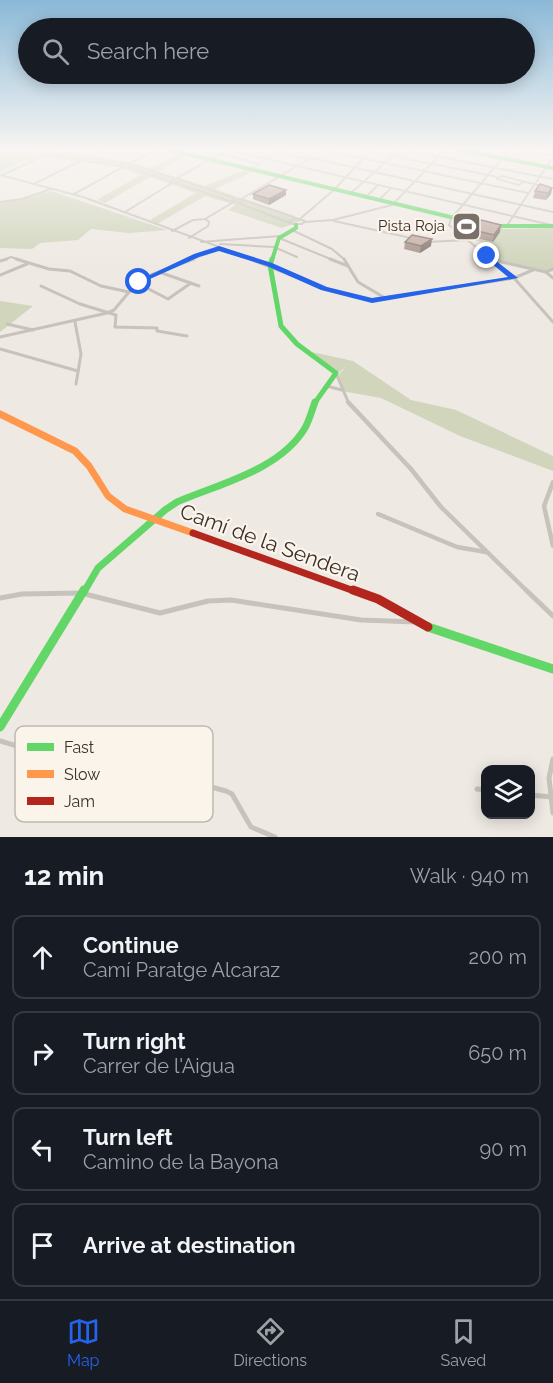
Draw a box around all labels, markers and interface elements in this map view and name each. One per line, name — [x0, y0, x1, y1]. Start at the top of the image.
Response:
search box — [18, 18, 535, 84]
icon: search — [39, 35, 72, 68]
text: Search here — [87, 38, 209, 64]
sports icon: Pista Roja — [450, 210, 482, 242]
place label: Pista Roja — [378, 217, 445, 235]
route end — [473, 242, 499, 268]
route start — [125, 268, 151, 294]
street label: Camí de la Sendera — [177, 498, 364, 587]
legend — [15, 726, 213, 822]
text: Fast — [64, 738, 95, 757]
text: Slow — [64, 765, 100, 784]
map controls — [481, 765, 535, 819]
button: layers — [481, 765, 535, 819]
text: Jam — [64, 792, 95, 811]
text: 12 min — [24, 861, 104, 891]
text: Walk · 940 m — [410, 864, 529, 888]
text: Continue — [83, 932, 179, 958]
icon: ahead — [26, 941, 59, 974]
text: 200 m — [469, 945, 527, 969]
text: Camí Paratge Alcaraz — [83, 958, 280, 982]
text: Turn right — [83, 1028, 186, 1054]
icon: right — [26, 1037, 59, 1070]
text: 650 m — [468, 1041, 527, 1065]
text: Carrer de l'Aigua — [83, 1054, 235, 1078]
text: Turn left — [83, 1124, 173, 1150]
icon: left — [26, 1133, 59, 1166]
text: 90 m — [480, 1137, 527, 1161]
text: Camino de la Bayona — [83, 1150, 279, 1174]
icon: arrive — [26, 1229, 59, 1262]
text: Arrive at destination — [83, 1232, 296, 1258]
tab: Map — [67, 1315, 100, 1370]
tab: Directions — [233, 1315, 307, 1370]
tab: Saved — [440, 1315, 486, 1370]

